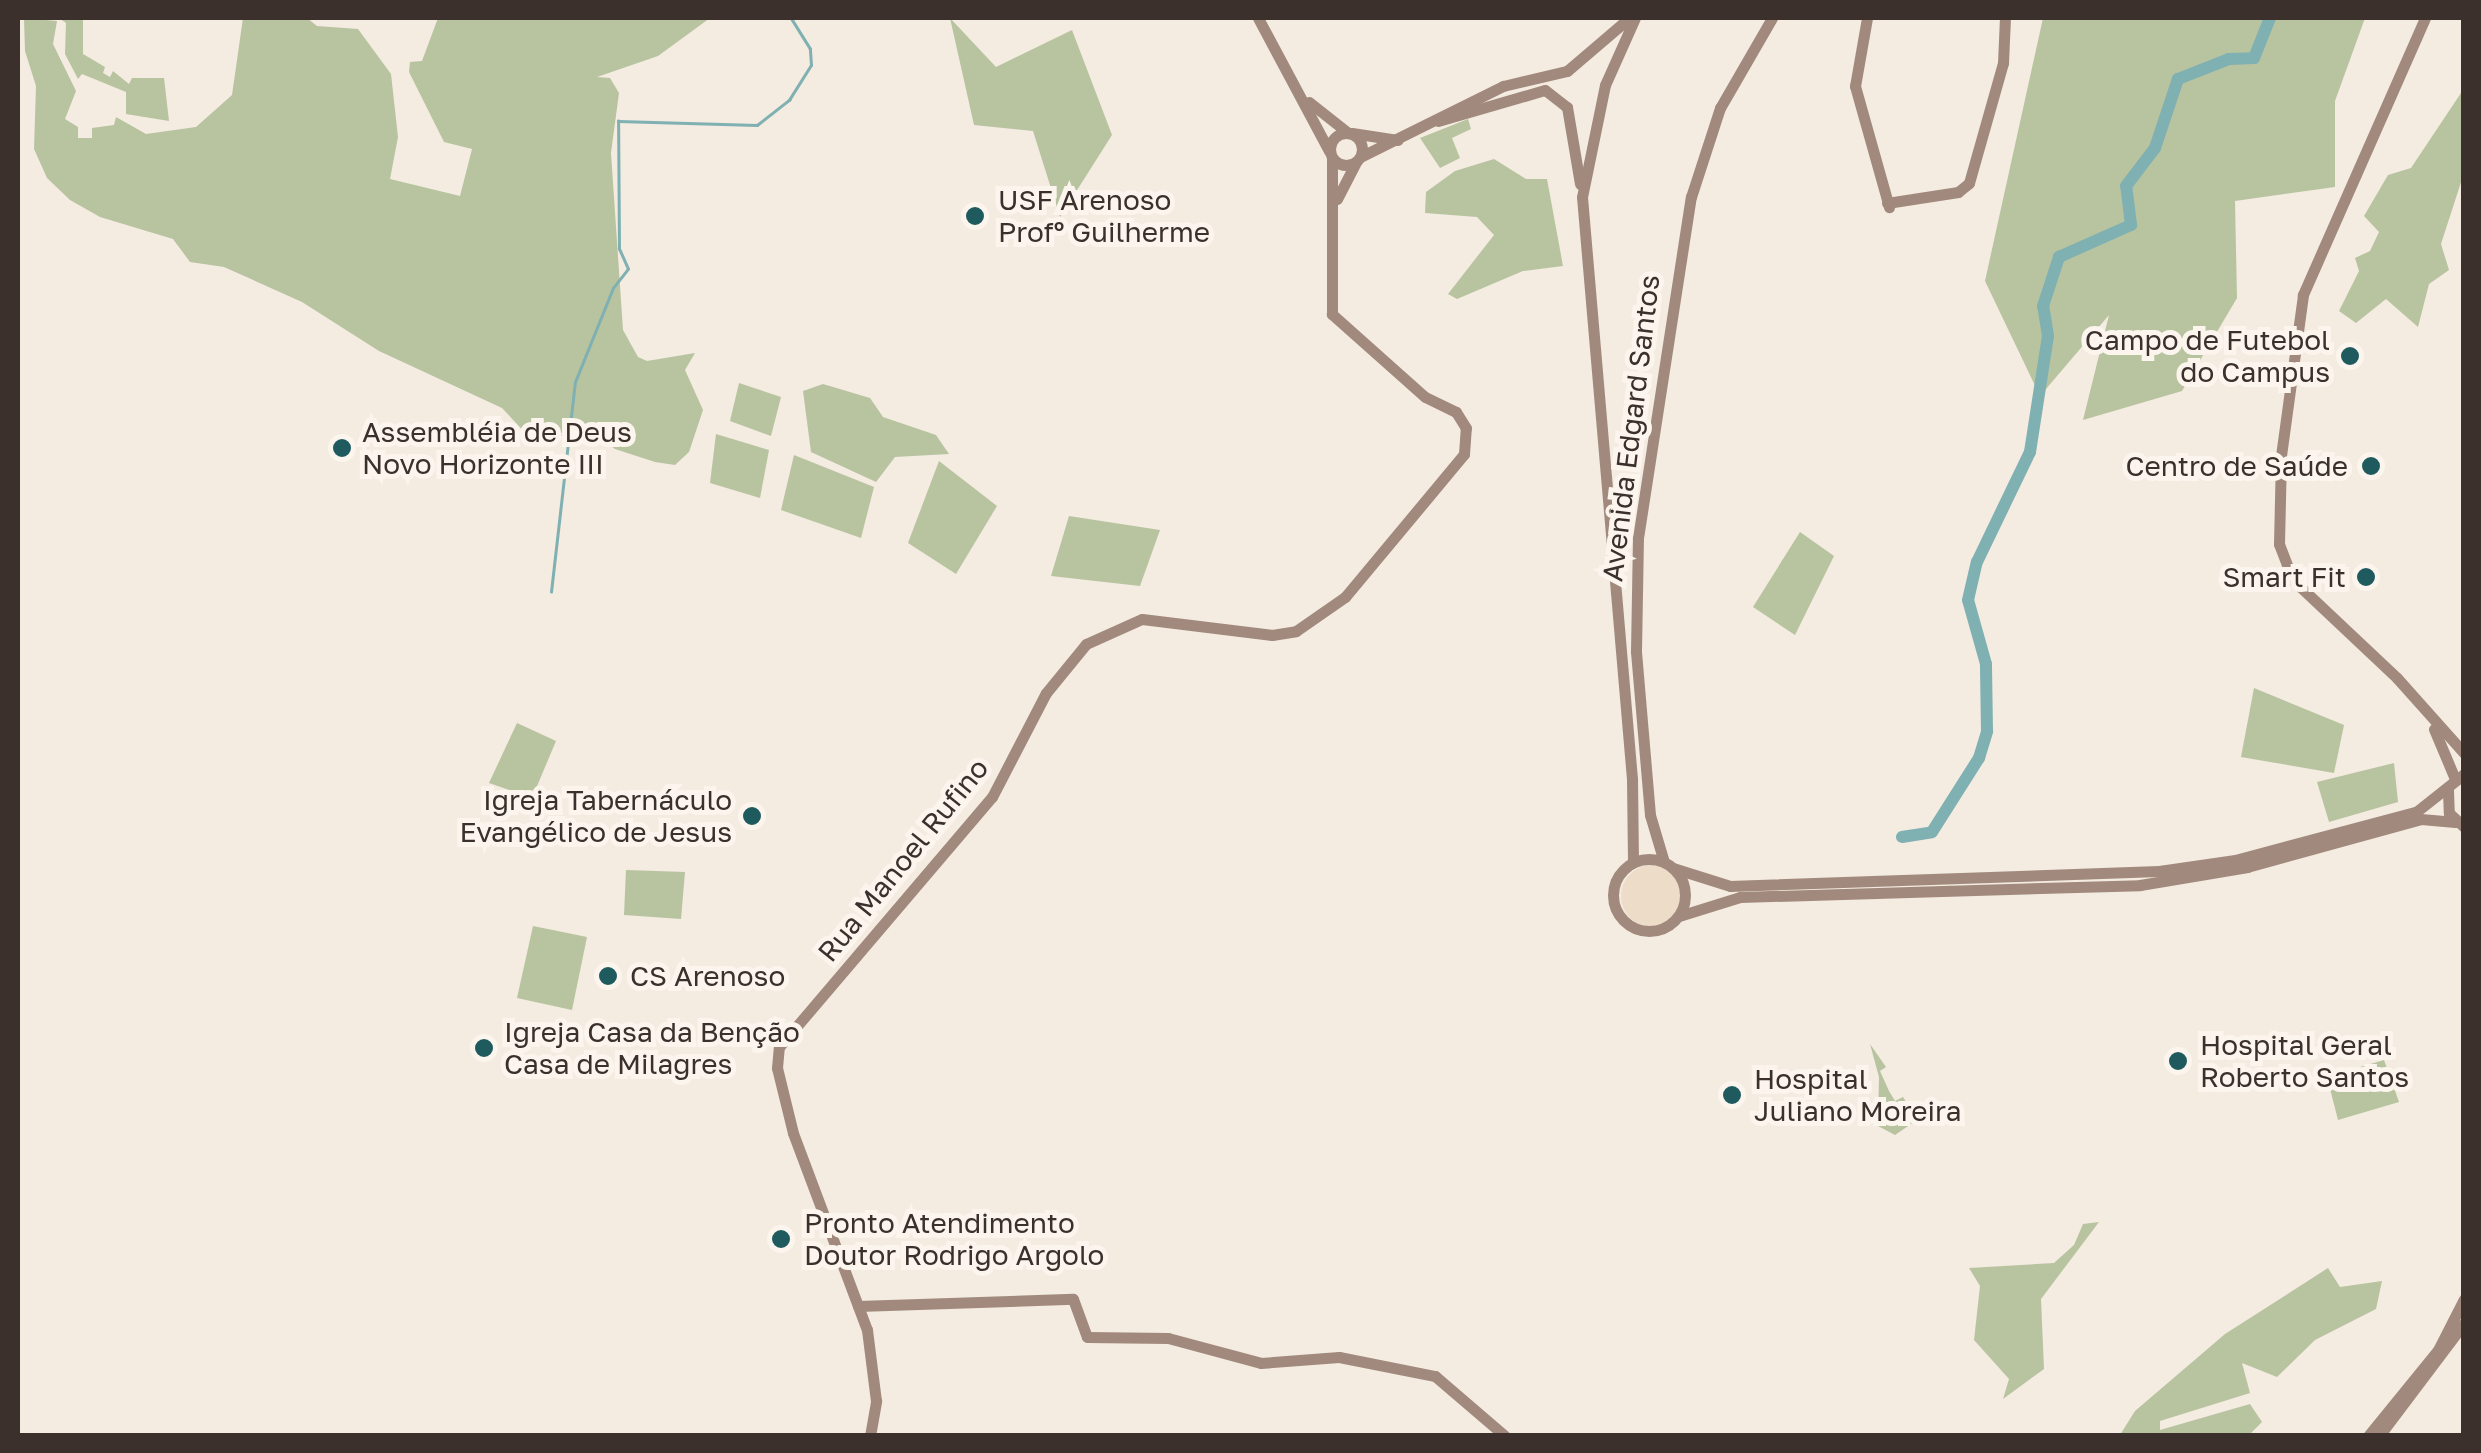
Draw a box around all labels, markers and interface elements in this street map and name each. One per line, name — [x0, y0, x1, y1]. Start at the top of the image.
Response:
place label: USF Arenoso Profº Guilherme — [998, 183, 1210, 249]
marker: USF Arenoso Profº Guilherme — [962, 203, 988, 229]
street label: Avenida Edgard Santos — [1596, 273, 1666, 583]
place label: Campo de Futebol do Campus — [2085, 323, 2330, 389]
marker: Campo de Futebol do Campus — [2339, 345, 2361, 367]
place label: Assembléia de Deus Novo Horizonte III — [362, 415, 632, 481]
marker: Assembléia de Deus Novo Horizonte III — [331, 437, 353, 459]
place label: Centro de Saúde — [2126, 449, 2348, 483]
marker: Centro de Saúde — [2358, 453, 2384, 479]
place label: Smart Fit — [2222, 560, 2346, 594]
marker: Smart Fit — [2355, 566, 2377, 588]
street label: Rua Manoel Rufino — [811, 752, 995, 968]
place label: Igreja Tabernáculo Evangélico de Jesus — [459, 783, 732, 849]
marker: Igreja Tabernáculo Evangélico de Jesus — [741, 805, 763, 827]
place label: CS Arenoso — [630, 959, 785, 993]
marker: CS Arenoso — [595, 963, 621, 989]
place label: Igreja Casa da Benção Casa de Milagres — [504, 1015, 800, 1081]
place label: Hospital Geral Roberto Santos — [2200, 1028, 2409, 1094]
marker: Igreja Casa da Benção Casa de Milagres — [473, 1037, 495, 1059]
marker: Hospital Geral Roberto Santos — [2165, 1048, 2191, 1074]
place label: Hospital Juliano Moreira — [1754, 1062, 1962, 1128]
marker: Hospital Juliano Moreira — [1719, 1082, 1745, 1108]
place label: Pronto Atendimento Doutor Rodrigo Argolo — [804, 1206, 1104, 1272]
marker: Pronto Atendimento Doutor Rodrigo Argolo — [768, 1226, 794, 1252]

